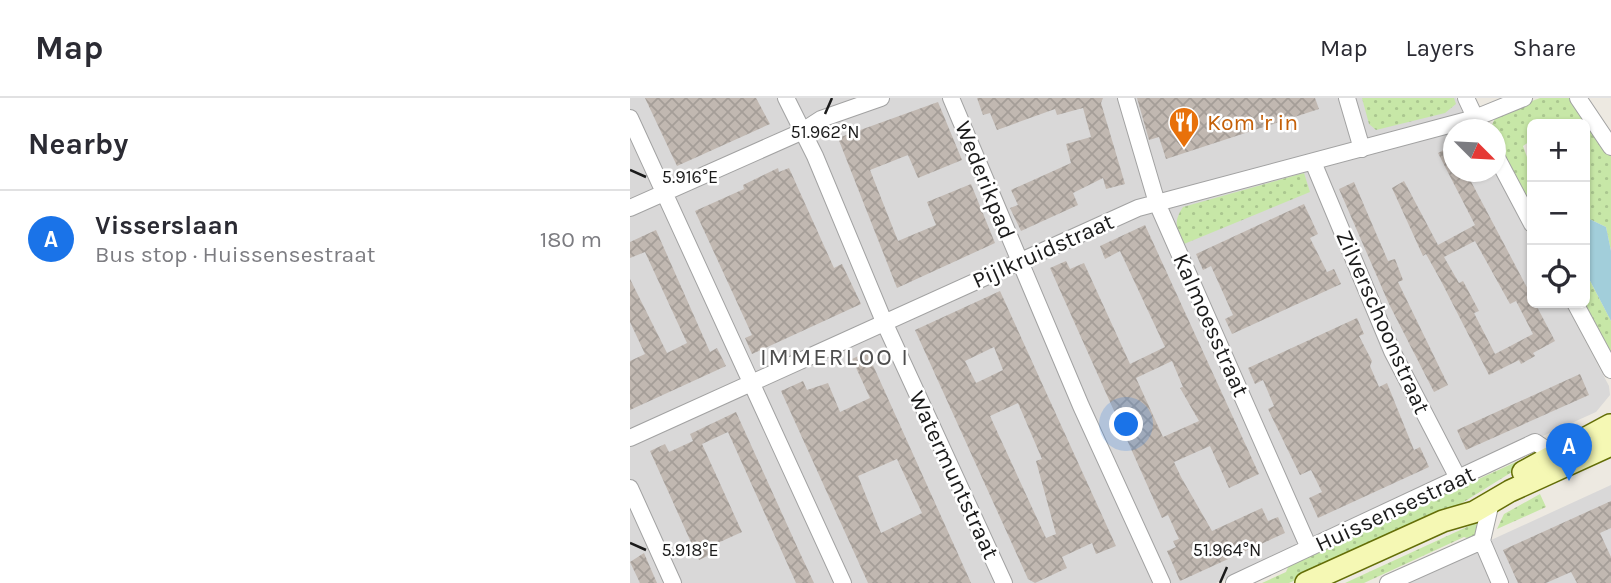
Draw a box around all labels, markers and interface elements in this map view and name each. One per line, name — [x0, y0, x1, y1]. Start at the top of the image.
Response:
text: Map — [35, 29, 103, 67]
text: Map — [1320, 34, 1368, 62]
text: Layers — [1406, 34, 1475, 62]
text: Share — [1513, 34, 1576, 62]
restaurant icon: Kom 'r in — [1167, 105, 1201, 149]
place label: Kom 'r in — [1207, 109, 1298, 136]
street label: Wederikpad — [949, 117, 1021, 243]
north arrow — [1443, 119, 1506, 182]
map controls — [1527, 119, 1590, 308]
button: + — [1527, 119, 1590, 182]
text: 51.962°N — [791, 121, 859, 143]
text: Nearby — [28, 126, 128, 162]
text: 5.916°E — [662, 166, 718, 188]
button: − — [1527, 182, 1590, 245]
street label: Pijlkruidstraat — [968, 208, 1118, 294]
text: Visserslaan — [95, 210, 239, 241]
text: A — [44, 226, 58, 253]
text: 180 m — [540, 226, 602, 253]
street label: Zilverschoonstraat — [1330, 226, 1436, 418]
text: Bus stop · Huissensestraat — [95, 241, 375, 268]
button: locate — [1527, 245, 1590, 308]
street label: Kalmoesstraat — [1167, 249, 1255, 401]
district label: IMMERLOO I — [760, 343, 910, 371]
street label: Watermuntstraat — [903, 387, 1005, 564]
your location — [1109, 407, 1143, 441]
pin: A — [1546, 423, 1592, 481]
street label: Huissensestraat — [1311, 460, 1479, 558]
text: 5.918°E — [661, 539, 719, 561]
text: 51.964°N — [1193, 539, 1261, 561]

